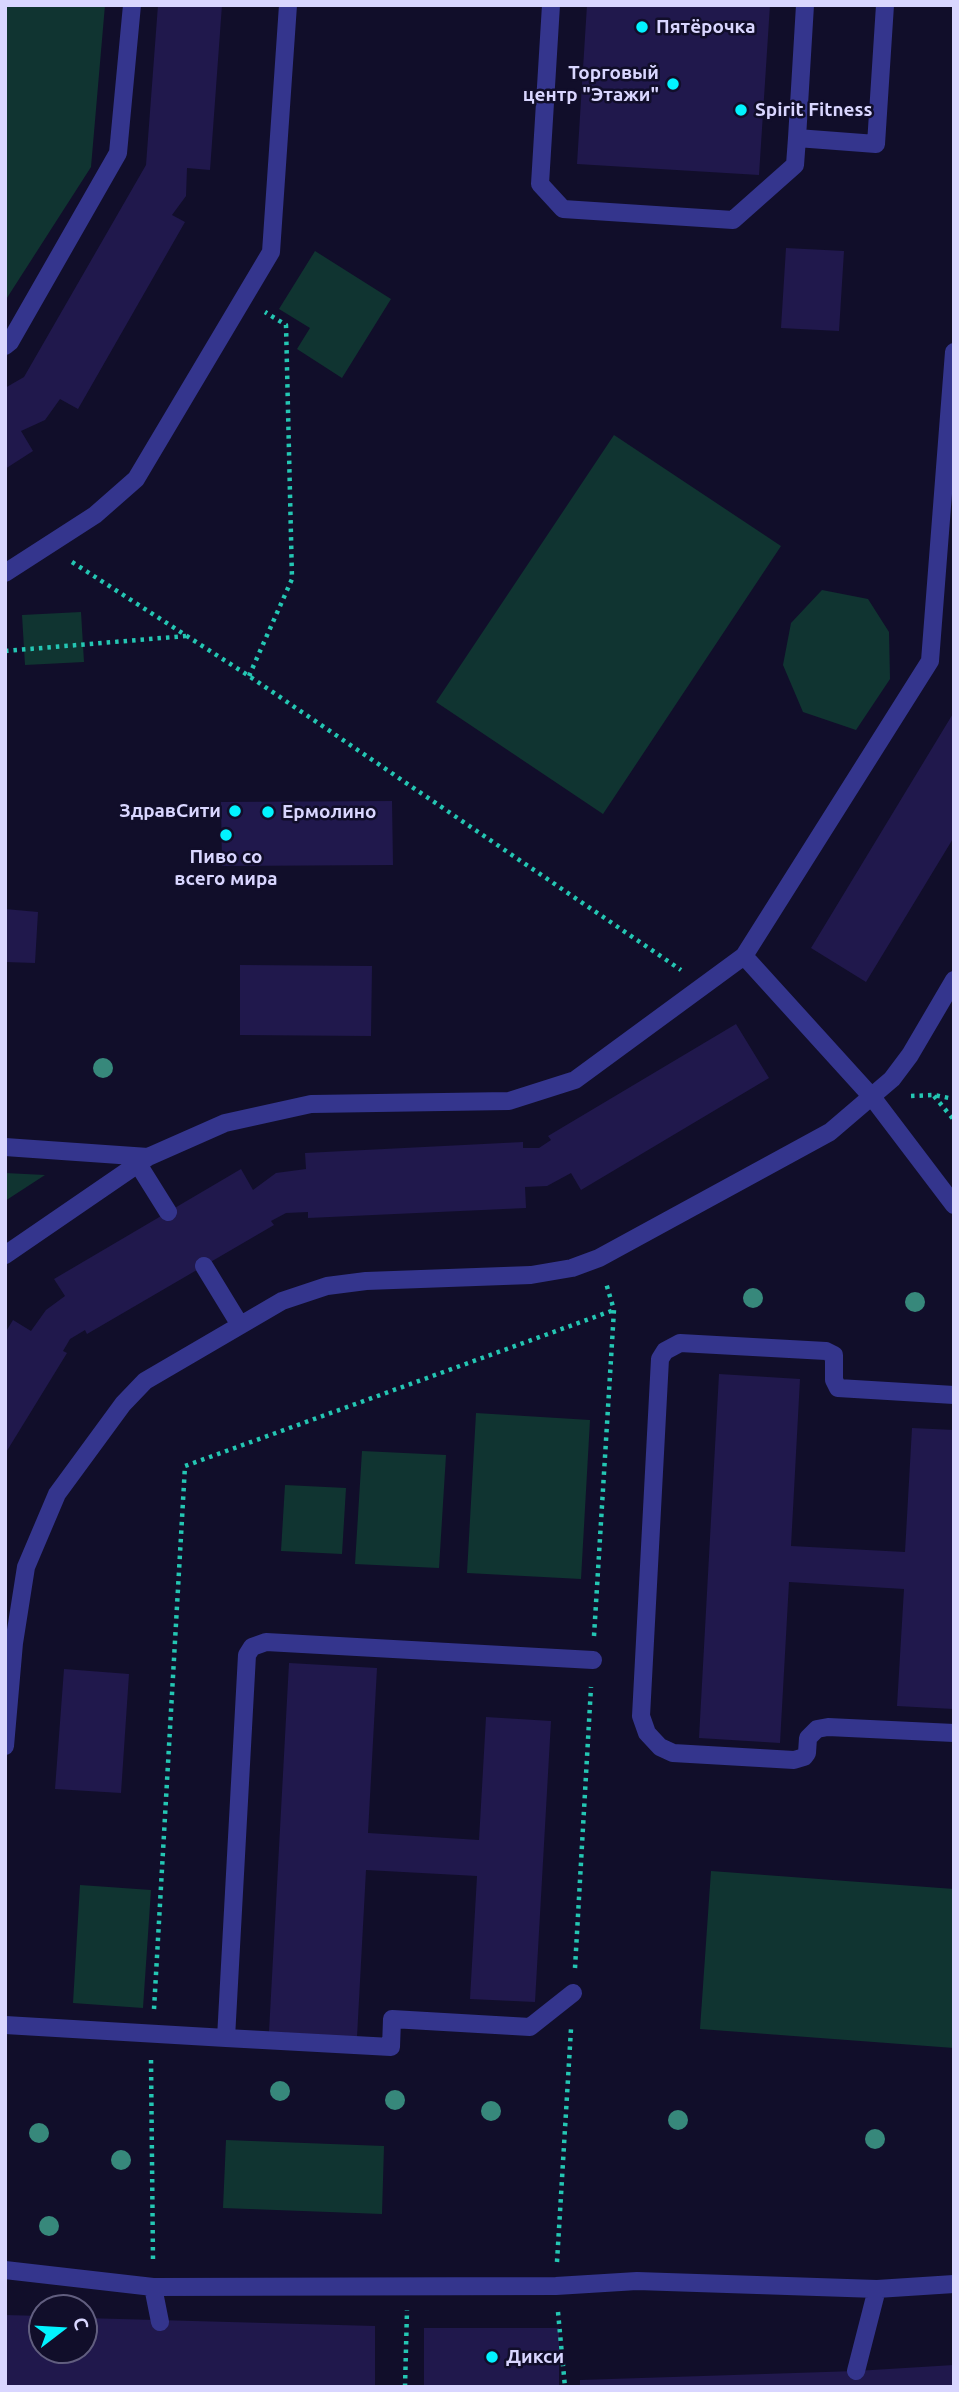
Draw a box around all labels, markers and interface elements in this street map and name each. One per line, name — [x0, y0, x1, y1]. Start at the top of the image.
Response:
place label: Пятёрочка — [656, 16, 755, 38]
marker: Пятёрочка — [634, 19, 650, 35]
place label: Торговый центр "Этажи" — [523, 62, 659, 106]
marker: Торговый центр "Этажи" — [665, 76, 681, 92]
place label: Spirit Fitness — [755, 99, 872, 121]
marker: Spirit Fitness — [733, 102, 749, 118]
place label: ЗдравСити — [119, 800, 221, 822]
place label: Ермолино — [282, 801, 376, 823]
marker: ЗдравСити — [227, 803, 243, 819]
marker: Ермолино — [260, 804, 276, 820]
marker: Пиво со всего мира — [218, 827, 234, 843]
place label: Пиво со всего мира — [174, 846, 278, 890]
north arrow — [28, 2294, 98, 2364]
text: С — [69, 2314, 93, 2332]
place label: Дикси — [506, 2346, 564, 2368]
marker: Дикси — [484, 2349, 500, 2365]

